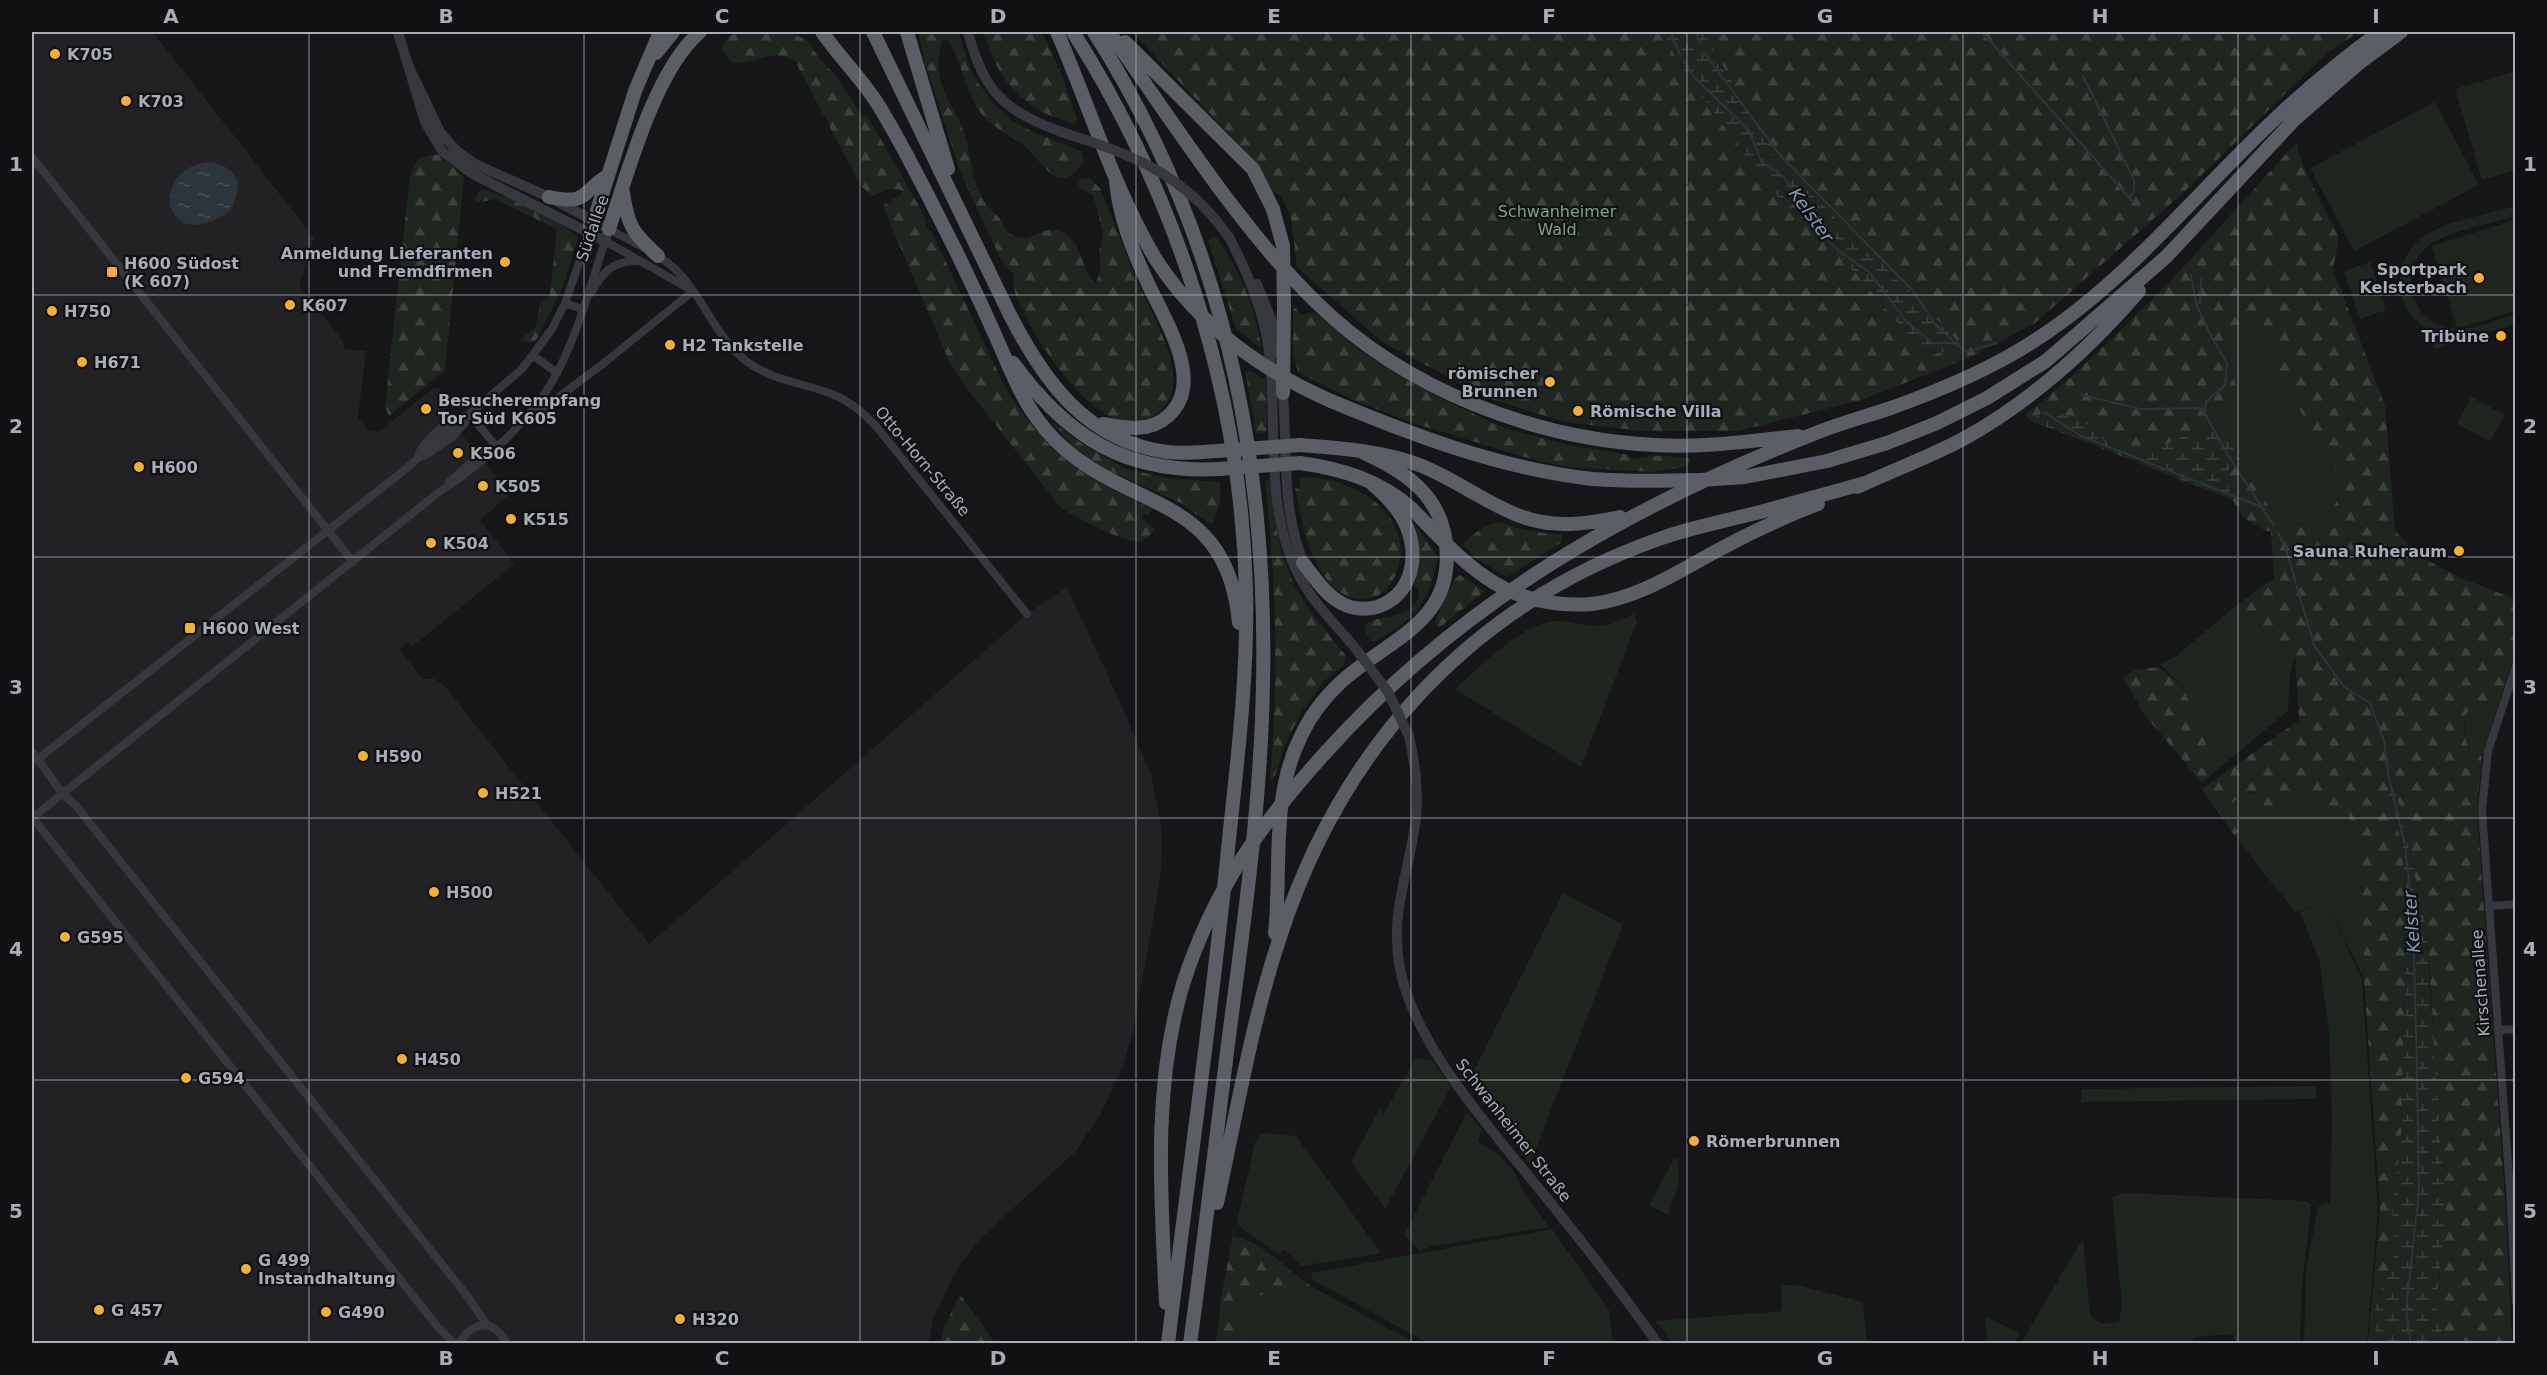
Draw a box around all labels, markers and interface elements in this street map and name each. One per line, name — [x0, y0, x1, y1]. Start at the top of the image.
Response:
text: A — [163, 4, 179, 28]
text: B — [438, 4, 454, 28]
text: C — [715, 4, 729, 28]
text: D — [990, 4, 1006, 28]
text: E — [1267, 4, 1281, 28]
text: F — [1542, 4, 1556, 28]
text: G — [1817, 4, 1833, 28]
text: H — [2092, 4, 2108, 28]
text: I — [2372, 4, 2380, 28]
place label: K705 — [67, 45, 113, 64]
marker: K705 — [48, 47, 62, 61]
place label: K703 — [138, 92, 184, 111]
marker: K703 — [119, 94, 133, 108]
text: 1 — [9, 152, 23, 176]
text: 1 — [2523, 152, 2537, 176]
water label: Kelster — [1785, 183, 1839, 247]
street label: Südallee — [572, 193, 613, 264]
park label: Schwanheimer Wald — [1498, 202, 1617, 239]
place label: Anmeldung Lieferanten und Fremdfirmen — [281, 244, 493, 281]
place label: H600 Südost (K 607) — [124, 254, 239, 291]
marker: Anmeldung Lieferanten und Fremdfirmen — [498, 255, 512, 269]
place label: Sportpark Kelsterbach — [2360, 260, 2467, 297]
marker: H600 Südost (K 607) — [105, 265, 119, 279]
marker: Sportpark Kelsterbach — [2472, 271, 2486, 285]
place label: K607 — [302, 296, 348, 315]
marker: K607 — [283, 298, 297, 312]
place label: H750 — [64, 302, 111, 321]
marker: H750 — [45, 304, 59, 318]
place label: Tribüne — [2421, 327, 2489, 346]
marker: Tribüne — [2494, 329, 2508, 343]
place label: H2 Tankstelle — [682, 336, 804, 355]
marker: H2 Tankstelle — [663, 338, 677, 352]
place label: H671 — [94, 353, 141, 372]
marker: H671 — [75, 355, 89, 369]
place label: römischer Brunnen — [1448, 364, 1538, 401]
marker: römischer Brunnen — [1543, 375, 1557, 389]
place label: Besucherempfang Tor Süd K605 — [438, 391, 601, 428]
marker: Besucherempfang Tor Süd K605 — [419, 402, 433, 416]
street label: Otto-Horn-Straße — [871, 402, 974, 520]
place label: Römische Villa — [1590, 402, 1722, 421]
marker: Römische Villa — [1571, 404, 1585, 418]
text: 2 — [9, 414, 23, 438]
text: 2 — [2523, 414, 2537, 438]
place label: K506 — [470, 444, 516, 463]
marker: K506 — [451, 446, 465, 460]
place label: H600 — [151, 458, 198, 477]
marker: H600 — [132, 460, 146, 474]
place label: K505 — [495, 477, 541, 496]
marker: K505 — [476, 479, 490, 493]
place label: K515 — [523, 510, 569, 529]
marker: K515 — [504, 512, 518, 526]
place label: K504 — [443, 534, 489, 553]
marker: K504 — [424, 536, 438, 550]
place label: Sauna Ruheraum — [2293, 542, 2447, 561]
marker: Sauna Ruheraum — [2452, 544, 2466, 558]
place label: H600 West — [202, 619, 300, 638]
marker: H600 West — [183, 621, 197, 635]
text: 3 — [9, 675, 23, 699]
text: 3 — [2523, 675, 2537, 699]
place label: H590 — [375, 747, 422, 766]
marker: H590 — [356, 749, 370, 763]
place label: H521 — [495, 784, 542, 803]
marker: H521 — [476, 786, 490, 800]
place label: H500 — [446, 883, 493, 902]
marker: H500 — [427, 885, 441, 899]
water label: Kelster — [2399, 889, 2424, 954]
place label: G595 — [77, 928, 124, 947]
street label: Kirschenallee — [2467, 929, 2494, 1037]
marker: G595 — [58, 930, 72, 944]
text: 4 — [9, 937, 23, 961]
text: 4 — [2523, 937, 2537, 961]
place label: H450 — [414, 1050, 461, 1069]
marker: H450 — [395, 1052, 409, 1066]
street label: Schwanheimer Straße — [1452, 1055, 1575, 1206]
place label: G594 — [198, 1069, 245, 1088]
marker: G594 — [179, 1071, 193, 1085]
place label: Römerbrunnen — [1706, 1132, 1840, 1151]
marker: Römerbrunnen — [1687, 1134, 1701, 1148]
text: 5 — [9, 1199, 23, 1223]
text: 5 — [2523, 1199, 2537, 1223]
place label: G 499 Instandhaltung — [258, 1251, 396, 1288]
marker: G 499 Instandhaltung — [239, 1262, 253, 1276]
place label: G 457 — [111, 1301, 163, 1320]
marker: G 457 — [92, 1303, 106, 1317]
place label: G490 — [338, 1303, 385, 1322]
marker: G490 — [319, 1305, 333, 1319]
place label: H320 — [692, 1310, 739, 1329]
marker: H320 — [673, 1312, 687, 1326]
text: A — [163, 1346, 179, 1370]
text: B — [438, 1346, 454, 1370]
text: C — [715, 1346, 729, 1370]
text: D — [990, 1346, 1006, 1370]
text: E — [1267, 1346, 1281, 1370]
text: F — [1542, 1346, 1556, 1370]
text: G — [1817, 1346, 1833, 1370]
text: H — [2092, 1346, 2108, 1370]
text: I — [2372, 1346, 2380, 1370]

